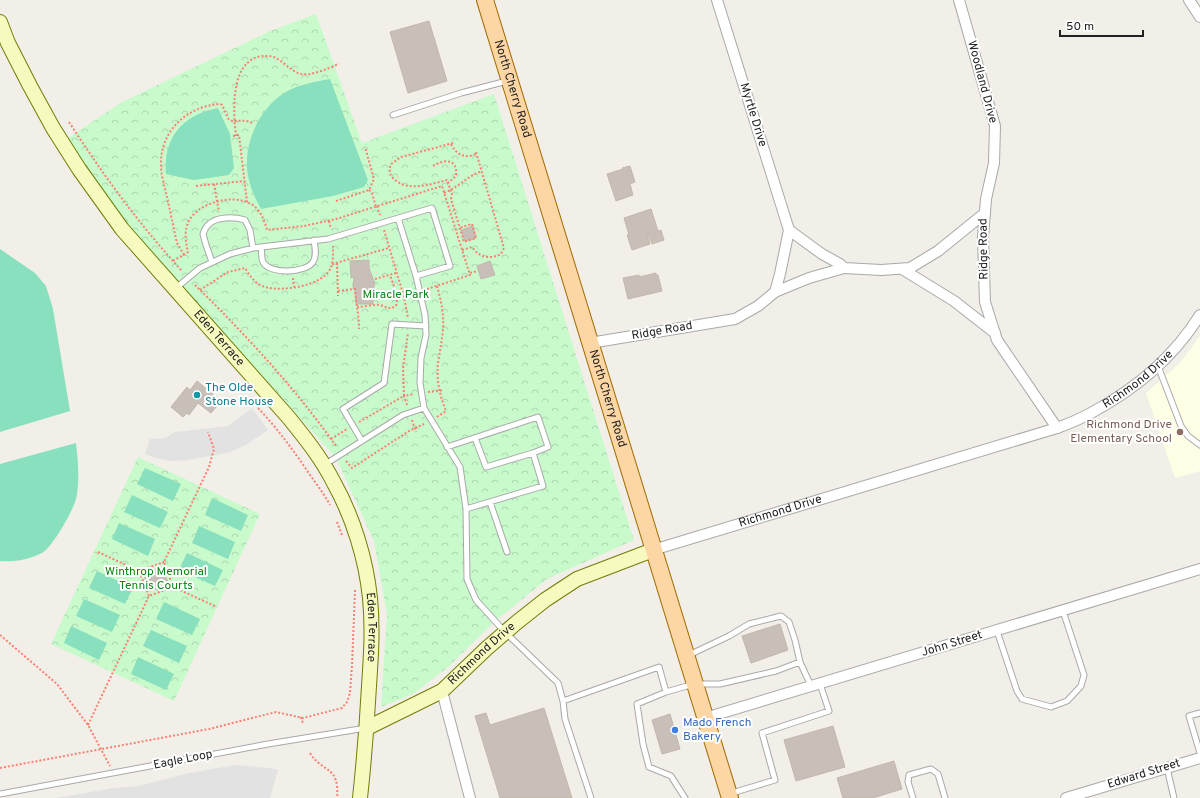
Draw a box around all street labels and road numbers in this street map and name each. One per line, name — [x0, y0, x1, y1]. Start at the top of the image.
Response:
street label: North Cherry Road — [490, 38, 535, 140]
street label: Woodland Drive — [963, 39, 1001, 125]
street label: Myrtle Drive — [736, 81, 770, 149]
street label: Ridge Road — [975, 218, 993, 280]
street label: Eden Terrace — [190, 307, 248, 370]
street label: Ridge Road — [630, 318, 694, 344]
street label: Richmond Drive — [1100, 347, 1177, 413]
street label: North Cherry Road — [585, 348, 630, 450]
street label: Richmond Drive — [737, 491, 824, 532]
street label: Eden Terrace — [361, 592, 380, 663]
street label: Richmond Drive — [445, 619, 519, 689]
street label: John Street — [920, 627, 984, 661]
street label: Eagle Loop — [152, 746, 214, 774]
street label: Edward Street — [1106, 755, 1182, 793]

